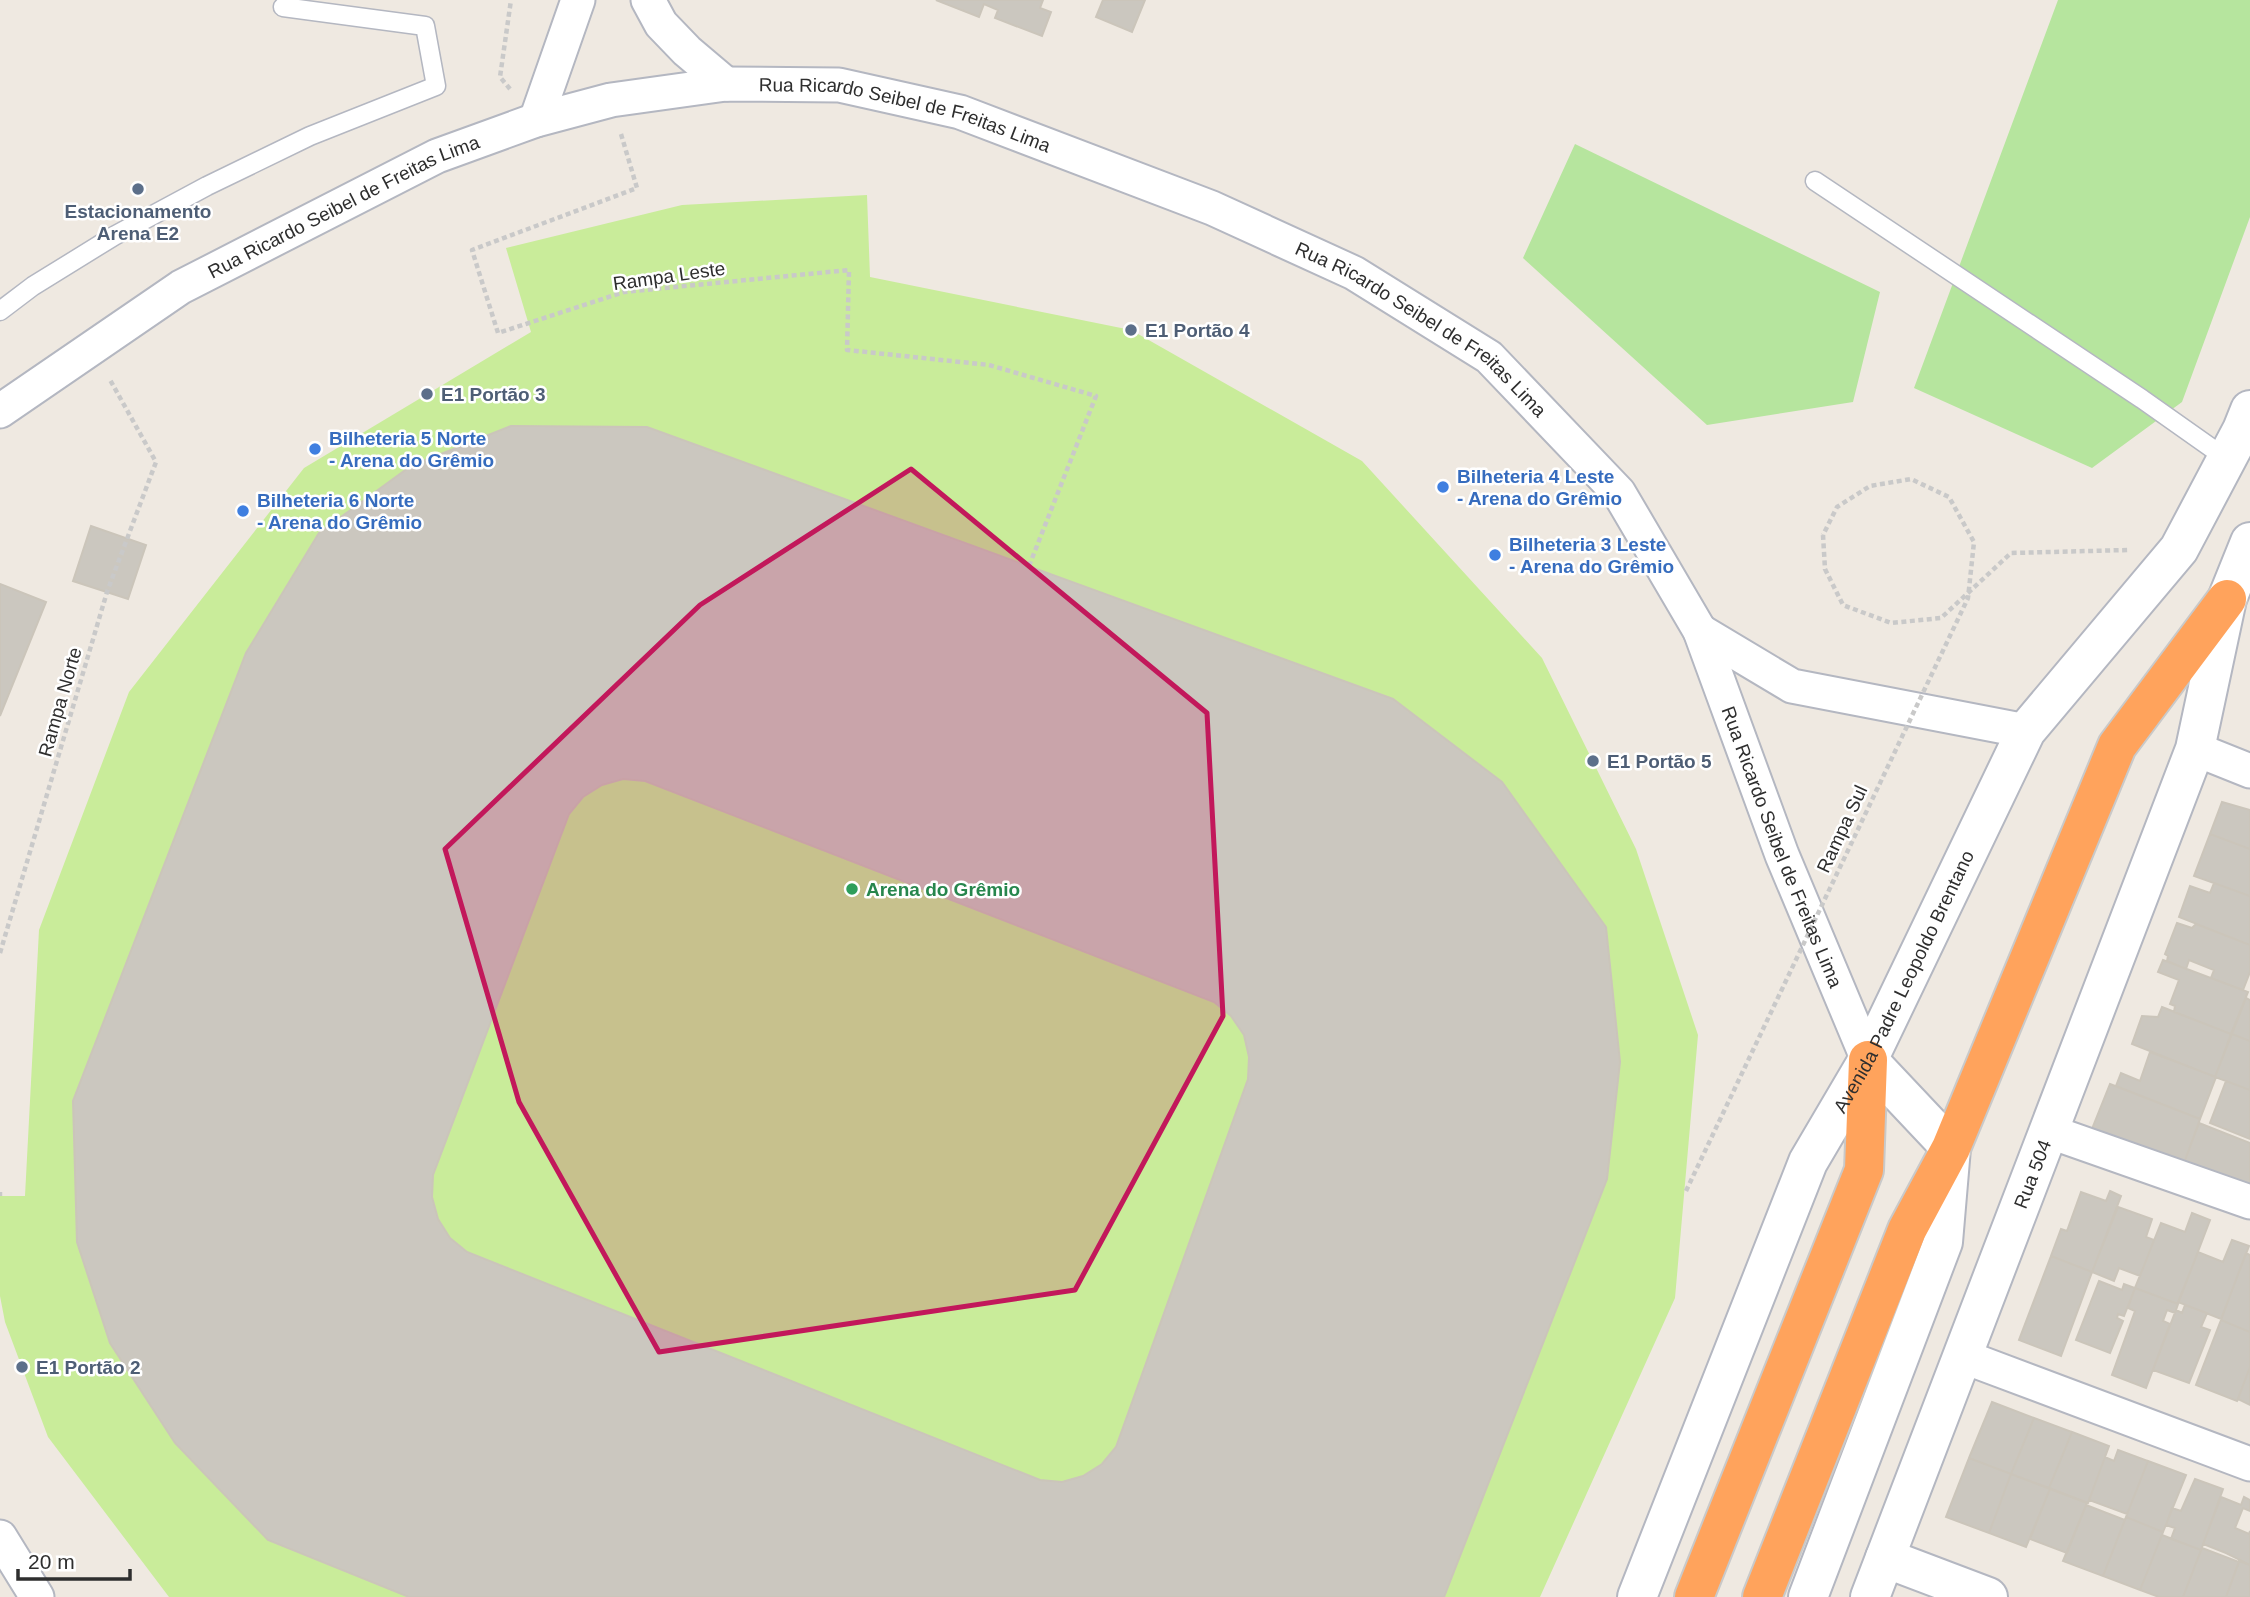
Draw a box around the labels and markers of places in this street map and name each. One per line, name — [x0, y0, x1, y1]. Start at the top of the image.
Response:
marker: Estacionamento Arena E2 — [130, 181, 146, 197]
place label: Estacionamento Arena E2 — [65, 201, 211, 244]
place label: E1 Portão 4 — [1145, 320, 1250, 341]
marker: E1 Portão 4 — [1123, 322, 1139, 338]
place label: E1 Portão 3 — [441, 384, 546, 405]
marker: E1 Portão 3 — [419, 386, 435, 402]
place label: Bilheteria 5 Norte - Arena do Grêmio — [329, 428, 494, 471]
marker: Bilheteria 5 Norte - Arena do Grêmio — [307, 441, 323, 457]
place label: Bilheteria 4 Leste - Arena do Grêmio — [1457, 466, 1622, 509]
marker: Bilheteria 4 Leste - Arena do Grêmio — [1435, 479, 1451, 495]
place label: Bilheteria 6 Norte - Arena do Grêmio — [257, 490, 422, 533]
marker: Bilheteria 6 Norte - Arena do Grêmio — [235, 503, 251, 519]
place label: Bilheteria 3 Leste - Arena do Grêmio — [1509, 534, 1674, 577]
marker: Bilheteria 3 Leste - Arena do Grêmio — [1487, 547, 1503, 563]
place label: E1 Portão 5 — [1607, 751, 1712, 772]
marker: E1 Portão 5 — [1585, 753, 1601, 769]
place label: Arena do Grêmio — [866, 879, 1020, 900]
marker: Arena do Grêmio — [844, 881, 860, 897]
place label: E1 Portão 2 — [36, 1357, 141, 1378]
marker: E1 Portão 2 — [14, 1359, 30, 1375]

